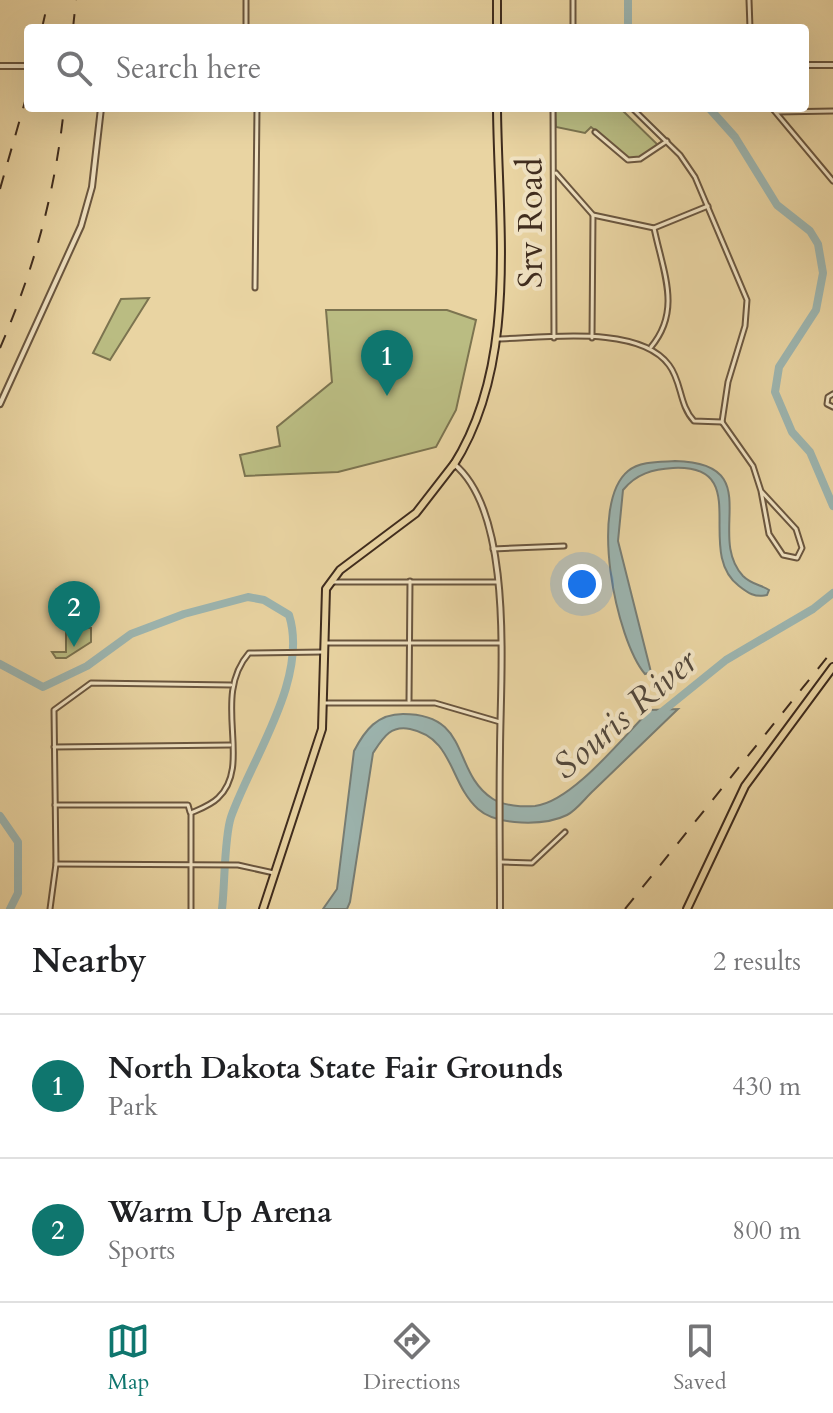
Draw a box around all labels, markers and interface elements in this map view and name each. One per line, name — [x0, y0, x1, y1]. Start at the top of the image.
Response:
search box — [24, 24, 809, 112]
icon: search — [52, 46, 96, 90]
text: Search here — [116, 48, 261, 89]
street label: Srv Road — [508, 158, 554, 288]
pin: 1 — [361, 330, 413, 396]
your location — [562, 564, 602, 604]
pin: 2 — [48, 581, 100, 647]
water label: Souris River — [542, 637, 709, 791]
text: Nearby — [32, 938, 147, 984]
text: 2 results — [713, 944, 801, 979]
text: North Dakota State Fair Grounds — [108, 1048, 563, 1089]
text: 1 — [51, 1069, 65, 1104]
text: 430 m — [732, 1069, 801, 1104]
text: Park — [108, 1089, 158, 1124]
text: Warm Up Arena — [108, 1192, 332, 1233]
text: 2 — [51, 1213, 65, 1248]
text: 800 m — [732, 1213, 801, 1248]
text: Sports — [108, 1233, 175, 1268]
tab: Map — [106, 1319, 150, 1397]
tab: Directions — [363, 1319, 460, 1397]
tab: Saved — [673, 1319, 727, 1397]

